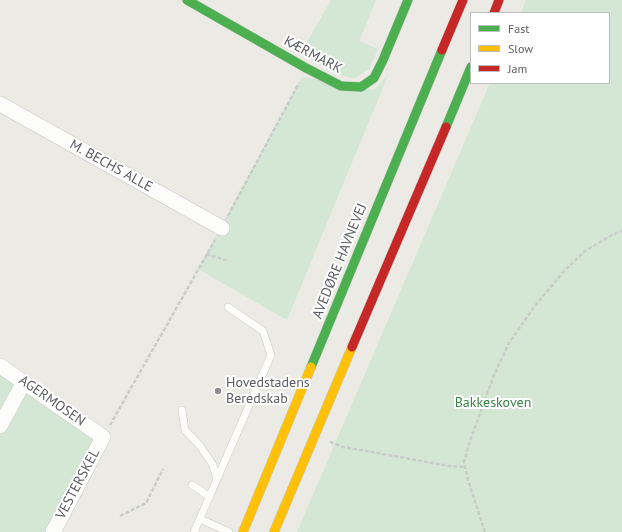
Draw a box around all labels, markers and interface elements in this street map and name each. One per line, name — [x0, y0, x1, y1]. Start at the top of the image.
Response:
legend — [470, 12, 610, 84]
text: Fast — [508, 21, 529, 36]
street label: KÆRMARK — [281, 33, 345, 77]
text: Slow — [508, 41, 533, 56]
text: Jam — [508, 61, 527, 76]
street label: M. BECHS ALLE — [67, 136, 155, 196]
street label: AVEDØRE HAVNEVEJ — [309, 201, 371, 321]
street label: AGERMOSEN — [16, 372, 88, 430]
place label: Hovedstadens Beredskab — [226, 375, 310, 408]
marker: Hovedstadens Beredskab — [213, 386, 223, 396]
park label: Bakkeskoven — [455, 395, 531, 411]
street label: VESTERSKEL — [52, 446, 104, 522]

